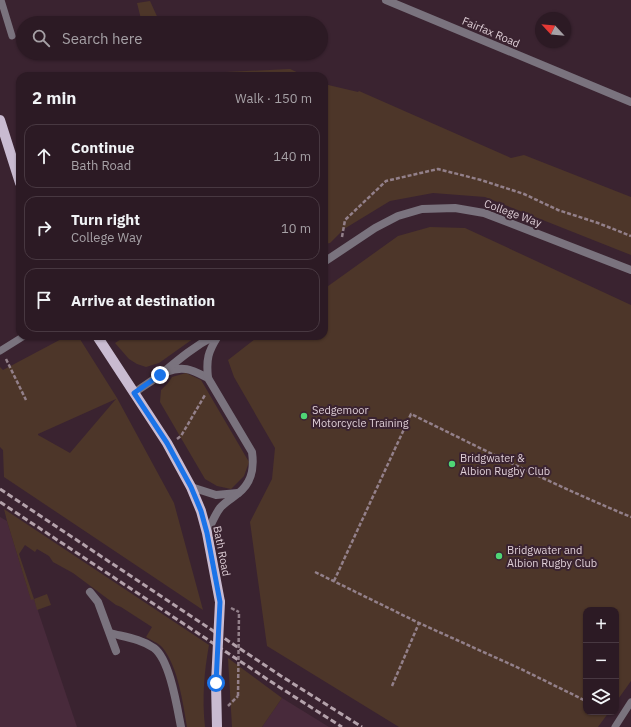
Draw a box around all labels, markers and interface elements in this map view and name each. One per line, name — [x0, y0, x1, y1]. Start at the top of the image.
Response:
north arrow — [535, 12, 571, 48]
street label: Fairfax Road — [460, 14, 522, 50]
search box — [16, 16, 328, 60]
icon: search — [30, 27, 52, 49]
text: Search here — [62, 29, 142, 48]
text: 2 min — [32, 87, 76, 109]
text: Walk · 150 m — [235, 90, 312, 107]
text: Continue — [71, 138, 135, 157]
icon: ahead — [33, 145, 55, 167]
text: 140 m — [273, 148, 311, 165]
text: Bath Road — [71, 157, 131, 174]
street label: College Way — [482, 196, 544, 230]
text: Turn right — [71, 210, 140, 229]
icon: right — [33, 217, 55, 239]
text: 10 m — [281, 220, 311, 237]
text: College Way — [71, 229, 142, 246]
icon: arrive — [33, 289, 55, 311]
text: Arrive at destination — [71, 291, 215, 310]
route end — [151, 366, 169, 384]
place label: Sedgemoor Motorcycle Training — [312, 403, 409, 430]
marker: Sedgemoor Motorcycle Training — [299, 411, 309, 421]
place label: Bridgwater & Albion Rugby Club — [460, 451, 550, 478]
marker: Bridgwater & Albion Rugby Club — [447, 459, 457, 469]
street label: Bath Road — [210, 525, 234, 577]
place label: Bridgwater and Albion Rugby Club — [507, 543, 597, 570]
marker: Bridgwater and Albion Rugby Club — [494, 551, 504, 561]
map controls — [583, 607, 619, 715]
button: + — [583, 607, 619, 643]
button: − — [583, 643, 619, 679]
route start — [207, 674, 225, 692]
button: layers — [583, 679, 619, 715]

